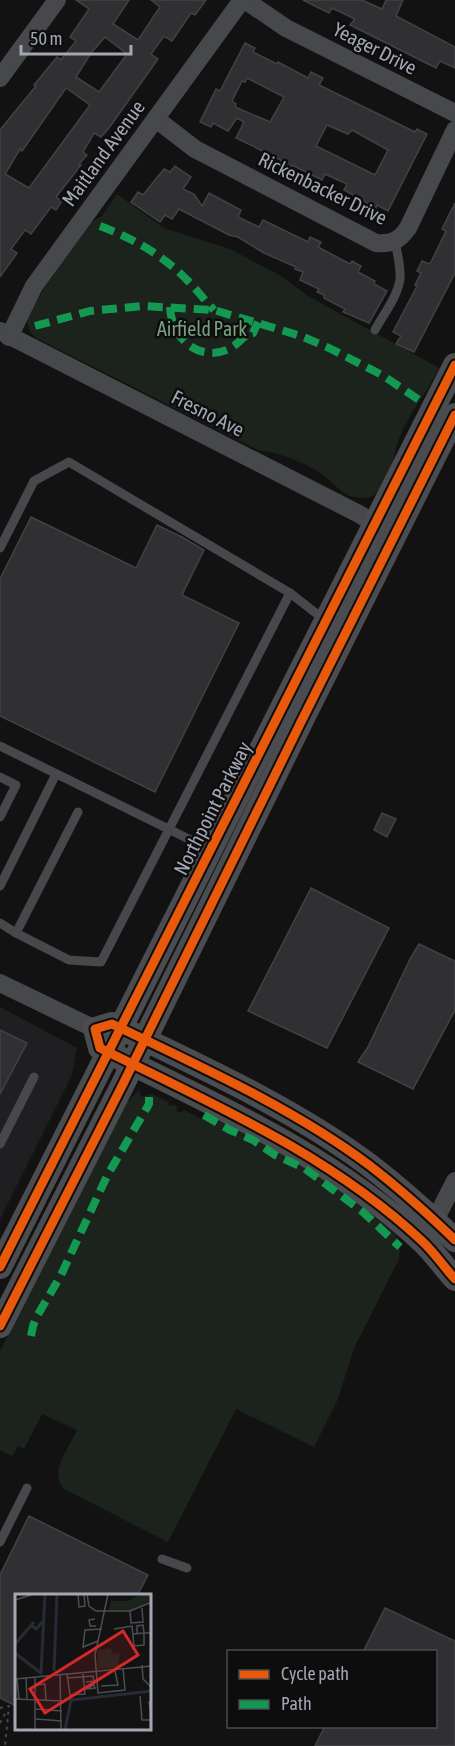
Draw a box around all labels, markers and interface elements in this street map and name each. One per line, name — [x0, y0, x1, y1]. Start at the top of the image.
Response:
street label: Yeager Drive — [329, 17, 421, 79]
scale bar — [21, 18, 130, 56]
text: 50 m — [30, 28, 62, 49]
street label: Maitland Avenue — [57, 96, 149, 210]
street label: Rickenbacker Drive — [255, 147, 391, 229]
park label: Airfield Park — [157, 317, 247, 340]
street label: Fresno Ave — [168, 385, 248, 441]
street label: Northpoint Parkway — [168, 737, 256, 879]
inset map — [15, 1594, 152, 1731]
legend — [227, 1650, 437, 1728]
text: Cycle path — [281, 1663, 349, 1684]
text: Path — [281, 1693, 312, 1714]

